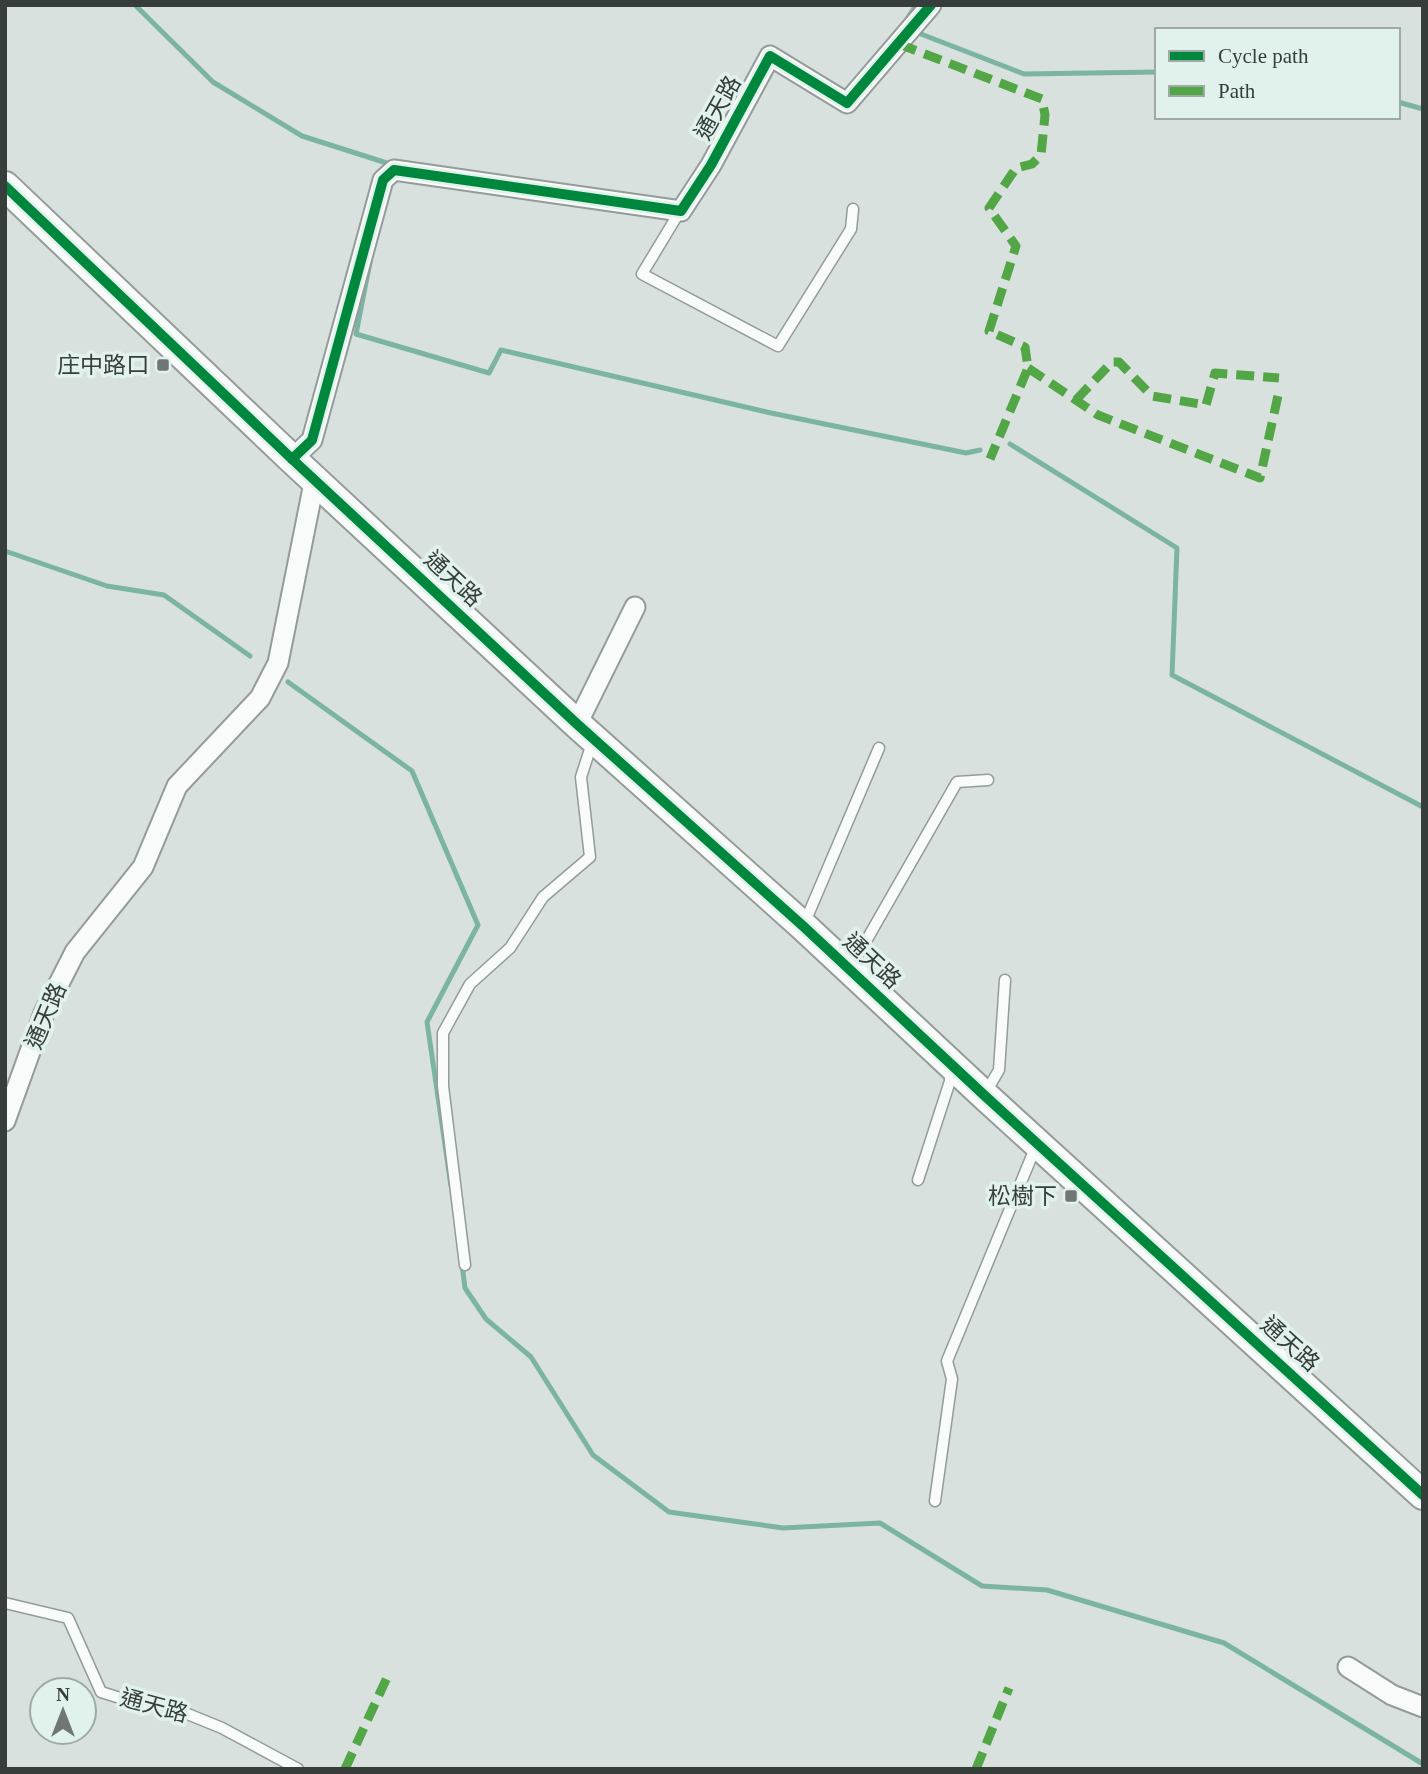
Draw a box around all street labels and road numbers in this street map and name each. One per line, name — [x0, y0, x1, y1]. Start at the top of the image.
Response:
street label: 通天路 — [690, 72, 746, 144]
street label: 通天路 — [419, 546, 487, 612]
street label: 通天路 — [838, 928, 906, 994]
street label: 通天路 — [21, 979, 71, 1053]
street label: 通天路 — [1256, 1312, 1324, 1376]
street label: 通天路 — [117, 1685, 191, 1727]

